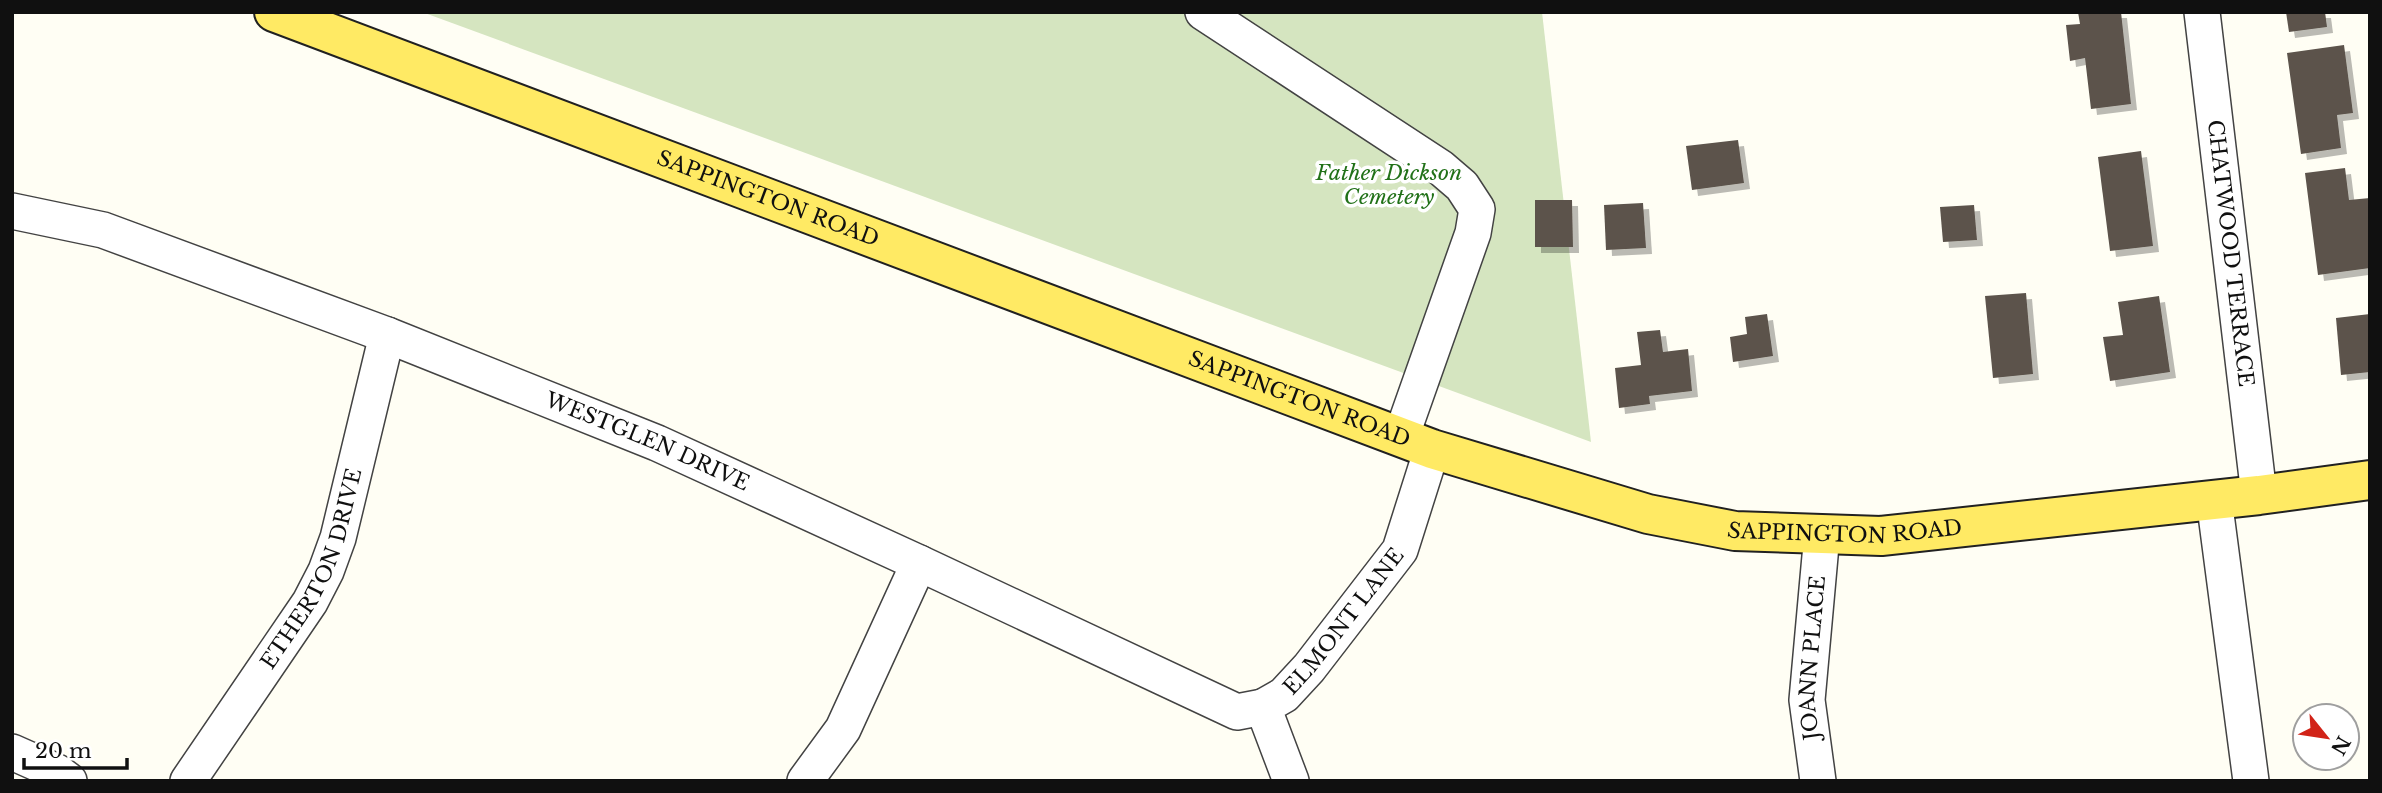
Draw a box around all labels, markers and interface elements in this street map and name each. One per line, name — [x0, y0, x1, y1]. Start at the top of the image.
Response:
street label: CHATWOOD TERRACE — [2202, 118, 2259, 388]
street label: SAPPINGTON ROAD — [653, 145, 883, 252]
park label: Father Dickson Cemetery — [1315, 160, 1462, 210]
street label: SAPPINGTON ROAD — [1185, 345, 1414, 453]
street label: WESTGLEN DRIVE — [541, 386, 753, 496]
street label: ETHERTON DRIVE — [255, 466, 367, 674]
street label: SAPPINGTON ROAD — [1725, 514, 1963, 549]
street label: ELMONT LANE — [1278, 543, 1410, 700]
street label: JOANN PLACE — [1794, 575, 1831, 745]
north arrow — [2291, 702, 2361, 772]
scale bar — [24, 726, 128, 770]
text: N — [2326, 732, 2355, 759]
text: 20 m — [35, 738, 92, 764]

